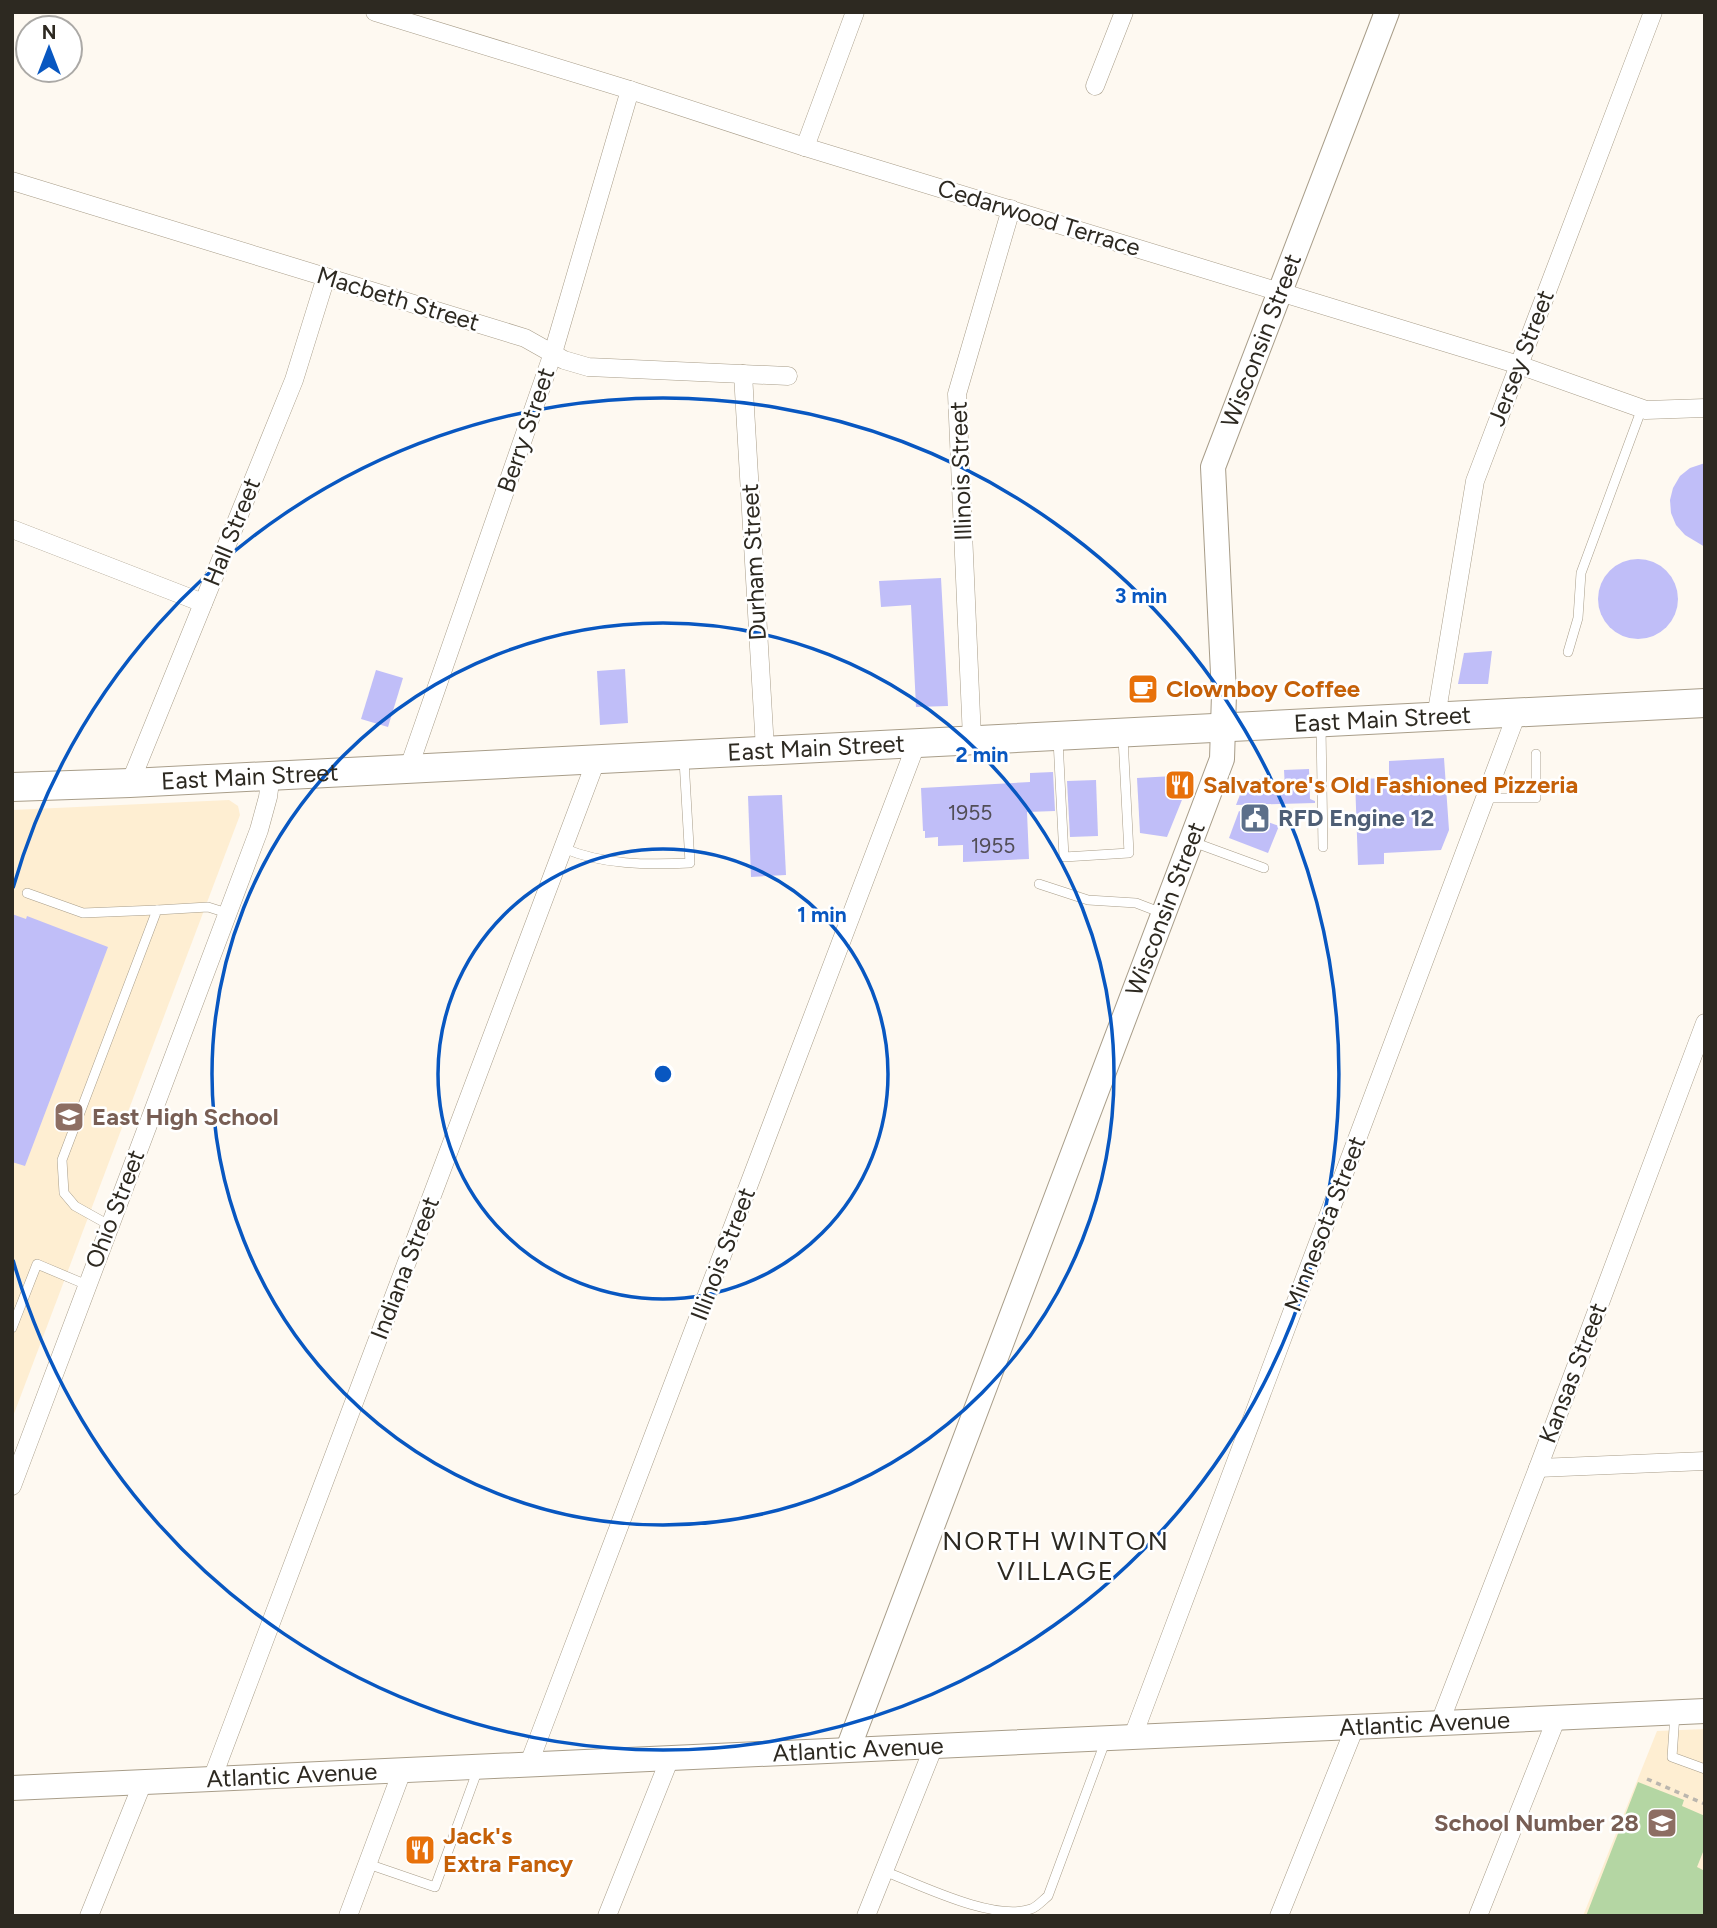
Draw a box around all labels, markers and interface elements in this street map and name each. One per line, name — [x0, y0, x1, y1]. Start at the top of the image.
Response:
north arrow — [14, 14, 84, 84]
text: N — [42, 21, 56, 44]
street label: Cedarwood Terrace — [934, 173, 1144, 262]
street label: Wisconsin Street — [1215, 249, 1307, 431]
street label: Macbeth Street — [313, 260, 483, 337]
street label: Jersey Street — [1481, 286, 1560, 430]
street label: Berry Street — [491, 364, 560, 496]
street label: Illinois Street — [944, 401, 977, 541]
street label: Hall Street — [197, 474, 266, 590]
street label: Durham Street — [735, 483, 772, 641]
text: 3 min — [1115, 583, 1167, 608]
cafe icon: Clownboy Coffee — [1126, 672, 1160, 706]
place label: Clownboy Coffee — [1166, 674, 1360, 703]
street label: East Main Street — [1293, 700, 1472, 738]
street label: East Main Street — [727, 729, 905, 767]
text: 2 min — [956, 742, 1008, 767]
street label: East Main Street — [160, 757, 339, 795]
restaurant icon: Salvatore's Old Fashioned Pizzeria — [1163, 768, 1197, 802]
place label: Salvatore's Old Fashioned Pizzeria — [1203, 770, 1578, 799]
house number: 1955 — [948, 800, 992, 825]
public building icon: RFD Engine 12 — [1238, 801, 1272, 835]
place label: RFD Engine 12 — [1278, 803, 1434, 832]
street label: Wisconsin Street — [1119, 818, 1211, 1000]
house number: 1955 — [971, 833, 1015, 858]
text: 1 min — [797, 902, 847, 927]
centre of rings — [651, 1062, 675, 1086]
school or university icon: East High School — [52, 1100, 86, 1134]
place label: East High School — [92, 1102, 279, 1131]
street label: Minnesota Street — [1278, 1132, 1371, 1315]
street label: Ohio Street — [79, 1145, 150, 1272]
street label: Illinois Street — [684, 1183, 761, 1324]
street label: Indiana Street — [364, 1192, 445, 1343]
street label: Kansas Street — [1533, 1299, 1613, 1447]
district label: NORTH WINTON VILLAGE — [942, 1525, 1170, 1587]
street label: Atlantic Avenue — [1338, 1705, 1511, 1742]
street label: Atlantic Avenue — [772, 1731, 944, 1767]
street label: Atlantic Avenue — [206, 1756, 378, 1793]
school or university icon: School Number 28 — [1645, 1806, 1679, 1840]
place label: School Number 28 — [1434, 1808, 1639, 1837]
place label: Jack's Extra Fancy — [443, 1821, 573, 1878]
restaurant icon: Jack's Extra Fancy — [403, 1833, 437, 1867]

